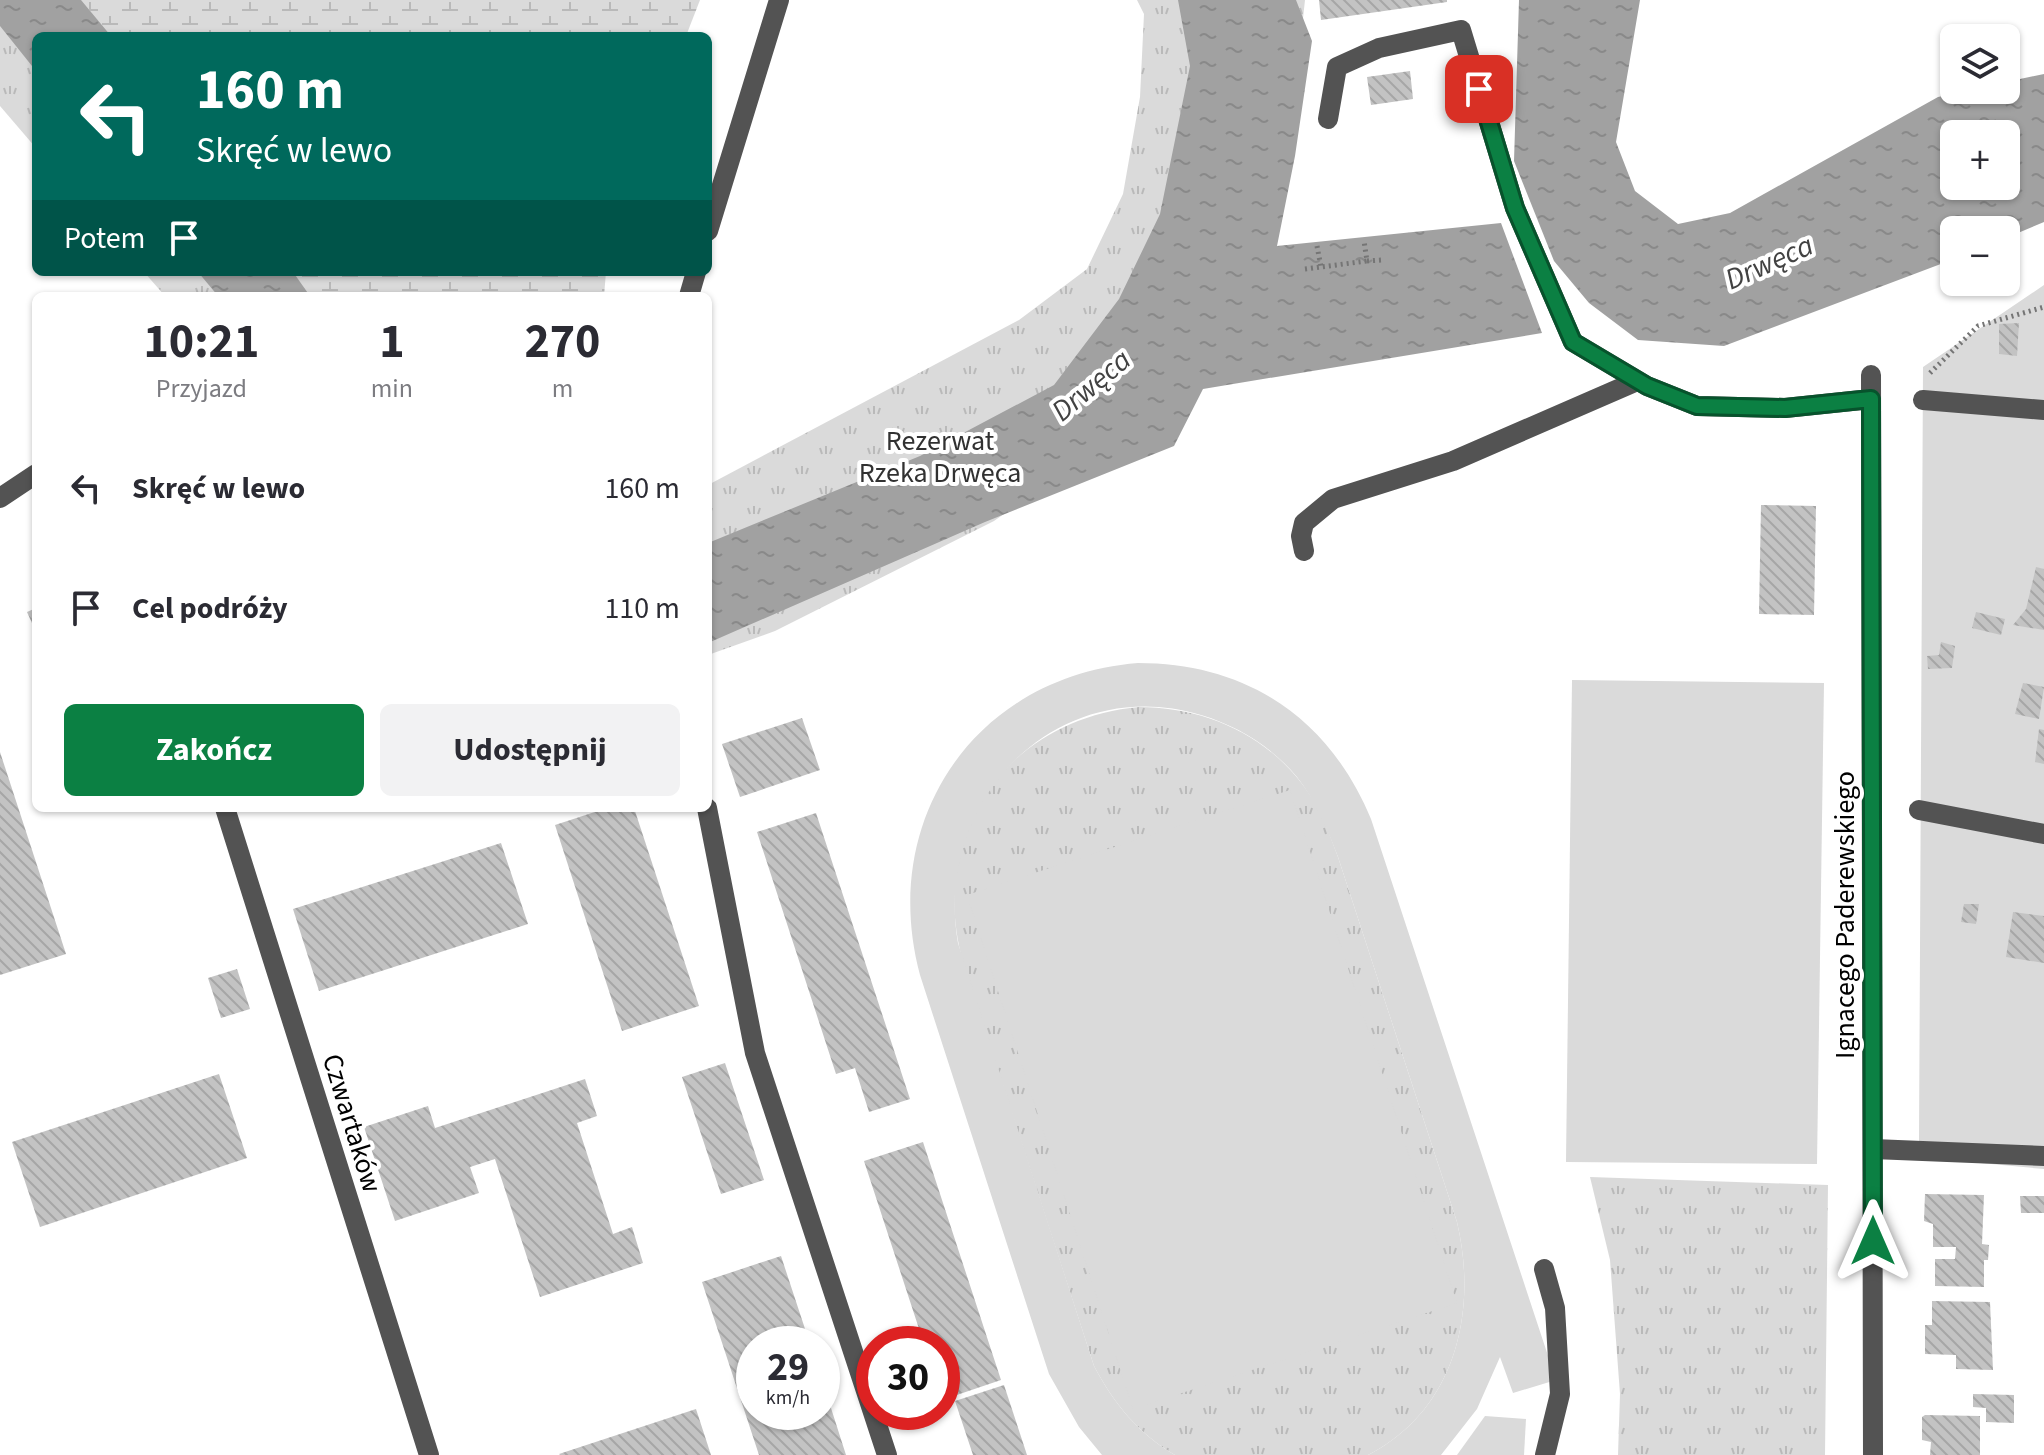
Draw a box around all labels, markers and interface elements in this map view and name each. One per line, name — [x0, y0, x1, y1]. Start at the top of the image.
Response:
map controls — [1940, 24, 2020, 296]
button: layers — [1940, 24, 2020, 104]
text: 160 m — [196, 51, 344, 130]
pin — [1445, 55, 1513, 123]
icon: left — [64, 64, 168, 168]
icon: arrive — [1457, 67, 1501, 111]
button: + — [1940, 120, 2020, 200]
text: Skręć w lewo — [196, 125, 392, 176]
icon: arrive — [162, 216, 206, 260]
button: − — [1940, 216, 2020, 296]
text: Potem — [64, 217, 146, 260]
water label: Drwęca — [1718, 224, 1820, 301]
text: 10:21 — [143, 308, 259, 376]
text: 1 — [379, 308, 405, 376]
text: 270 — [524, 308, 600, 376]
water label: Drwęca — [1042, 339, 1141, 432]
text: Przyjazd — [156, 370, 247, 407]
text: min — [371, 370, 413, 407]
text: m — [552, 370, 573, 407]
park label: Rezerwat Rzeka Drwęca — [859, 421, 1021, 493]
icon: left — [64, 466, 108, 510]
text: Skręć w lewo — [132, 467, 305, 510]
text: 160 m — [604, 467, 680, 510]
icon: arrive — [64, 586, 108, 630]
text: Cel podróży — [132, 587, 288, 630]
text: 110 m — [604, 587, 680, 630]
button: Zakończ — [64, 704, 364, 796]
button: Udostępnij — [380, 704, 680, 796]
street label: Ignacego Paderewskiego — [1825, 771, 1865, 1059]
street label: Czwartaków — [312, 1049, 392, 1198]
position arrow — [1831, 1199, 1915, 1283]
speed limit sign: 30 — [856, 1326, 960, 1430]
text: 29 — [767, 1339, 809, 1396]
text: km/h — [766, 1384, 810, 1412]

